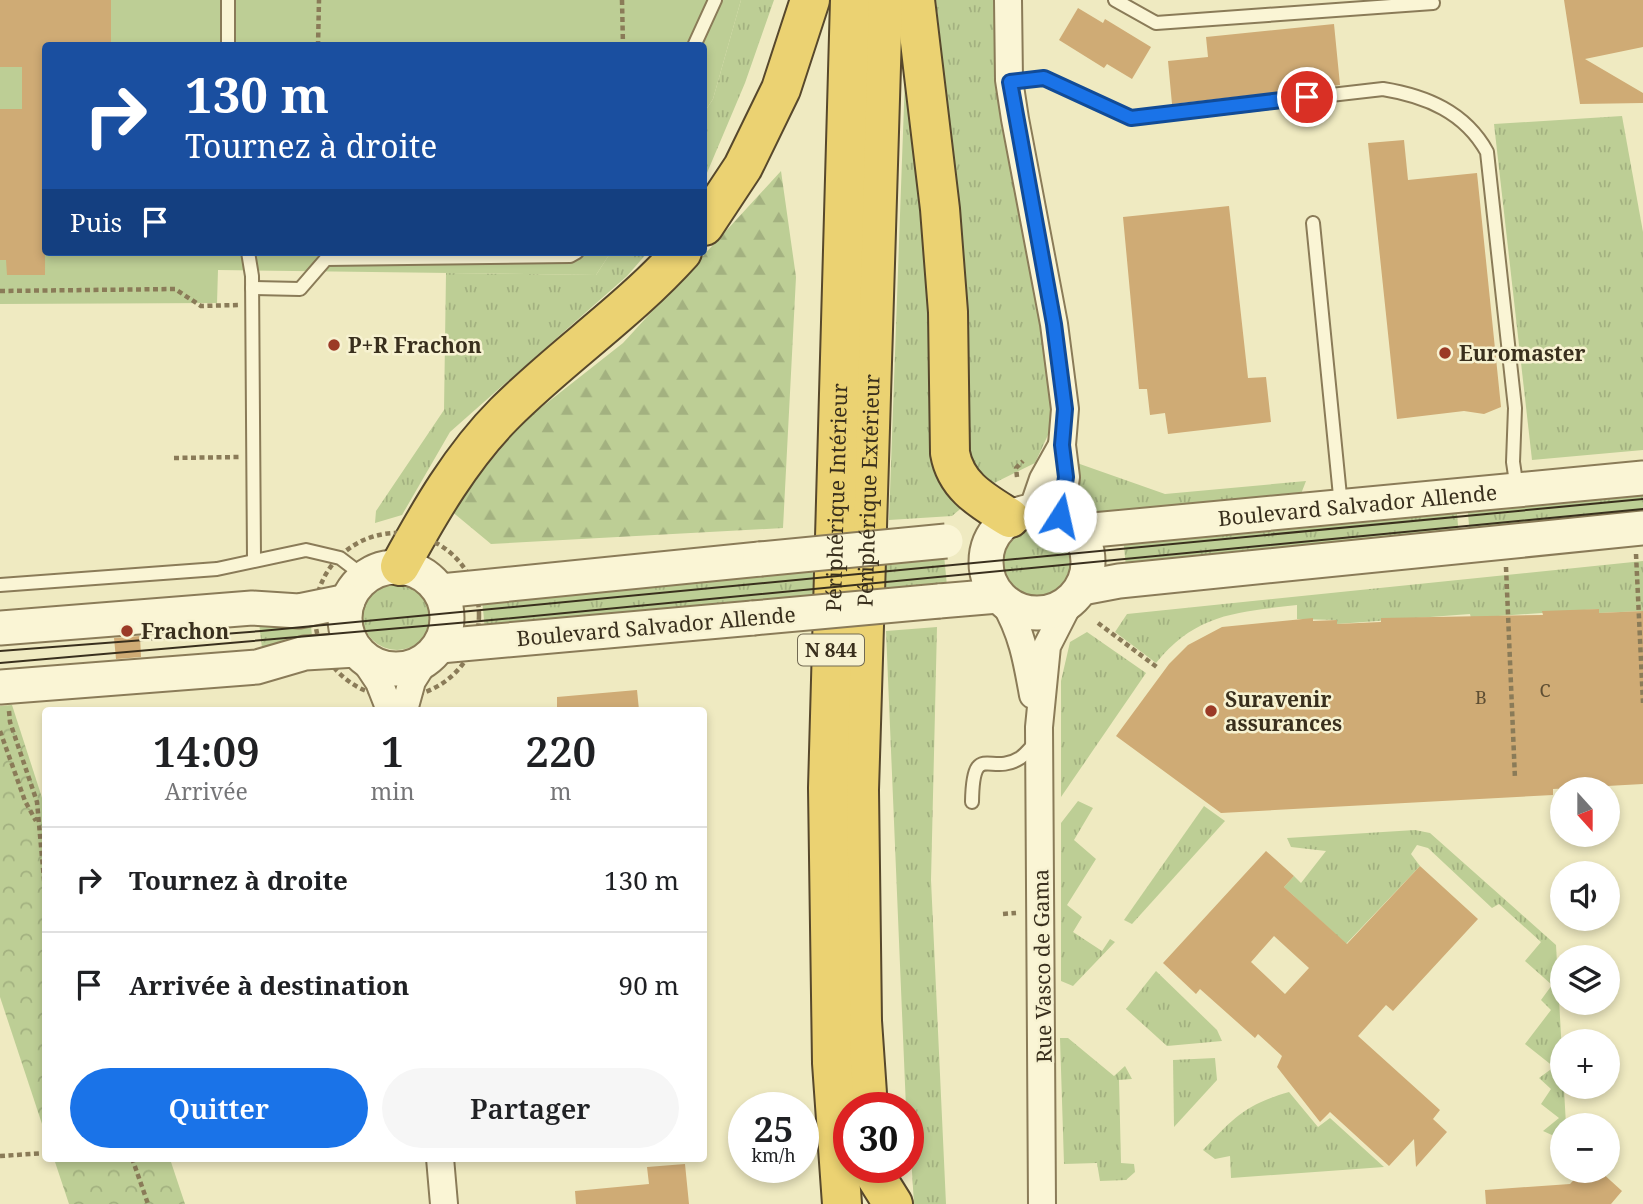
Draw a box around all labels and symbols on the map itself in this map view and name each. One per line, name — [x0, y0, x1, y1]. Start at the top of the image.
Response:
pin — [1277, 67, 1337, 127]
place label: P+R Frachon — [348, 331, 482, 359]
marker: P+R Frachon — [326, 337, 342, 353]
place label: Euromaster — [1459, 339, 1586, 367]
marker: Euromaster — [1437, 345, 1453, 361]
street label: Périphérique Extérieur — [851, 374, 886, 607]
street label: Périphérique Intérieur — [819, 383, 853, 612]
street label: Boulevard Salvador Allende — [1217, 478, 1498, 532]
position arrow — [1023, 479, 1097, 553]
street label: Boulevard Salvador Allende — [515, 600, 797, 652]
place label: Frachon — [141, 617, 229, 645]
marker: Frachon — [119, 623, 135, 639]
road number: N 844 — [798, 635, 864, 666]
house number: C — [1539, 678, 1551, 702]
place label: Suravenir assurances — [1225, 685, 1342, 737]
house number: B — [1475, 685, 1487, 709]
marker: Suravenir assurances — [1203, 703, 1219, 719]
north arrow — [1550, 777, 1620, 847]
street label: Rue Vasco de Gama — [1026, 869, 1058, 1063]
speed limit sign: 30 — [833, 1092, 924, 1183]

